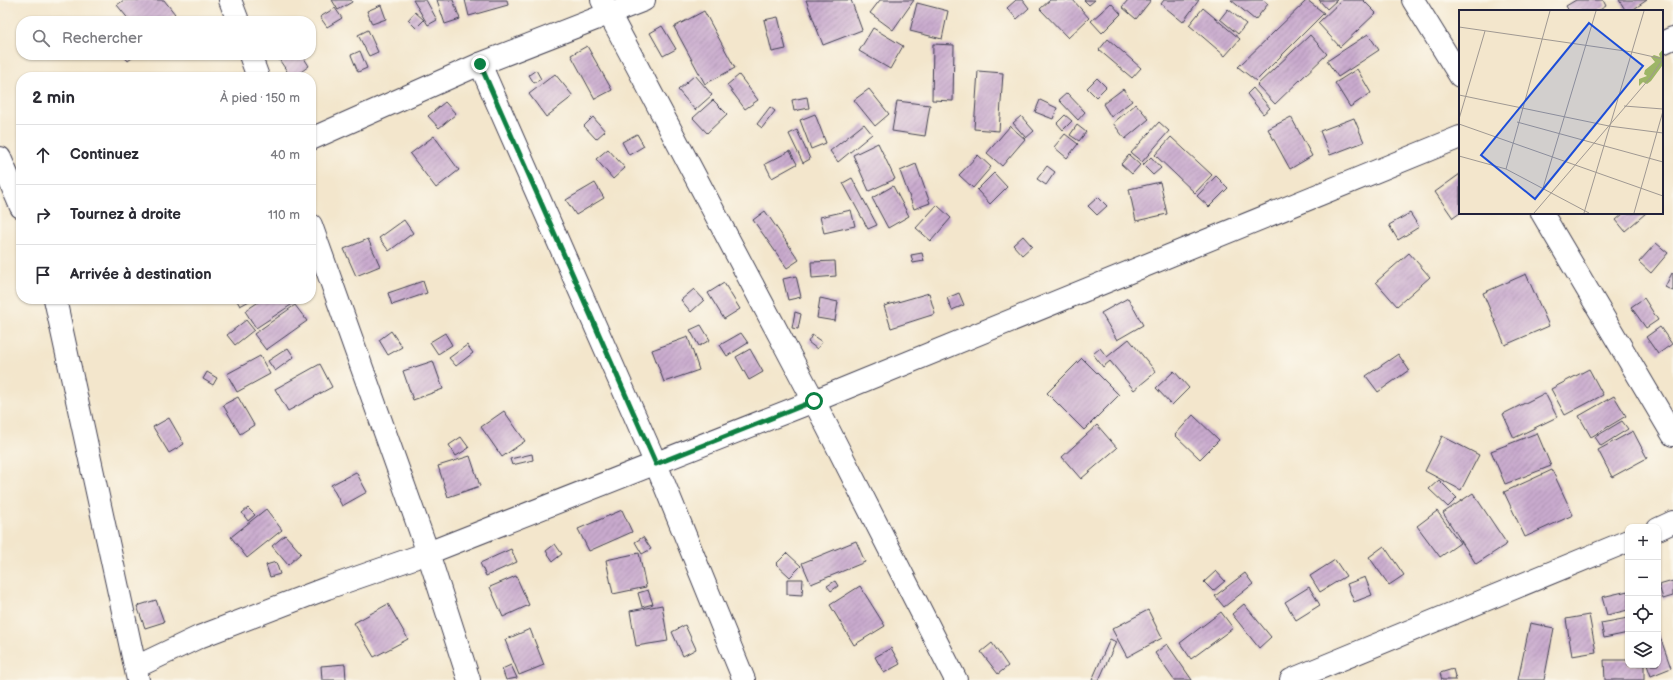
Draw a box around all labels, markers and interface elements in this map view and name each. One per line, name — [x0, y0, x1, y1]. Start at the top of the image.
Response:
inset map — [1459, 10, 1663, 214]
search box — [16, 16, 316, 60]
icon: search — [30, 27, 52, 49]
text: Rechercher — [62, 29, 142, 48]
route end — [471, 55, 489, 73]
text: 2 min — [32, 88, 75, 108]
text: À pied · 150 m — [220, 90, 300, 106]
icon: ahead — [32, 144, 54, 166]
text: Continuez — [70, 145, 139, 164]
text: 40 m — [270, 147, 300, 163]
icon: right — [32, 204, 54, 226]
text: Tournez à droite — [70, 205, 181, 224]
text: 110 m — [268, 207, 300, 223]
icon: arrive — [32, 264, 54, 286]
text: Arrivée à destination — [70, 265, 212, 284]
route start — [805, 392, 823, 410]
map controls — [1625, 524, 1661, 668]
button: + — [1625, 524, 1661, 560]
button: − — [1625, 560, 1661, 596]
button: locate — [1625, 596, 1661, 632]
button: layers — [1625, 632, 1661, 668]

